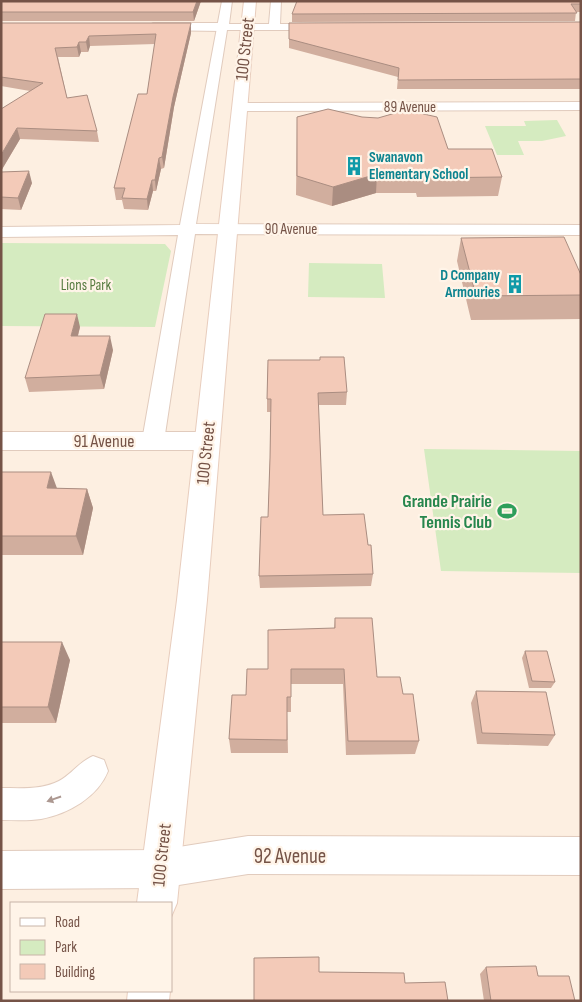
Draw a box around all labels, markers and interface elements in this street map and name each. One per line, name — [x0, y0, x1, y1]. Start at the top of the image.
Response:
street label: 100 Street — [231, 16, 259, 82]
street label: 89 Avenue — [384, 98, 436, 117]
place label: Swanavon Elementary School — [369, 148, 468, 184]
building icon: Swanavon Elementary School — [343, 155, 365, 177]
street label: 90 Avenue — [265, 220, 317, 239]
place label: D Company Armouries — [440, 266, 501, 302]
building icon: D Company Armouries — [504, 273, 526, 295]
park label: Lions Park — [61, 276, 112, 295]
street label: 100 Street — [192, 420, 220, 486]
street label: 91 Avenue — [73, 431, 135, 452]
place label: Grande Prairie Tennis Club — [402, 491, 492, 533]
sports icon: Grande Prairie Tennis Club — [496, 500, 518, 522]
one-way arrow — [46, 795, 61, 803]
street label: 100 Street — [148, 822, 176, 888]
street label: 92 Avenue — [254, 844, 326, 869]
legend — [10, 902, 172, 992]
text: Road — [55, 913, 80, 932]
text: Park — [55, 938, 77, 957]
text: Building — [55, 963, 95, 982]

